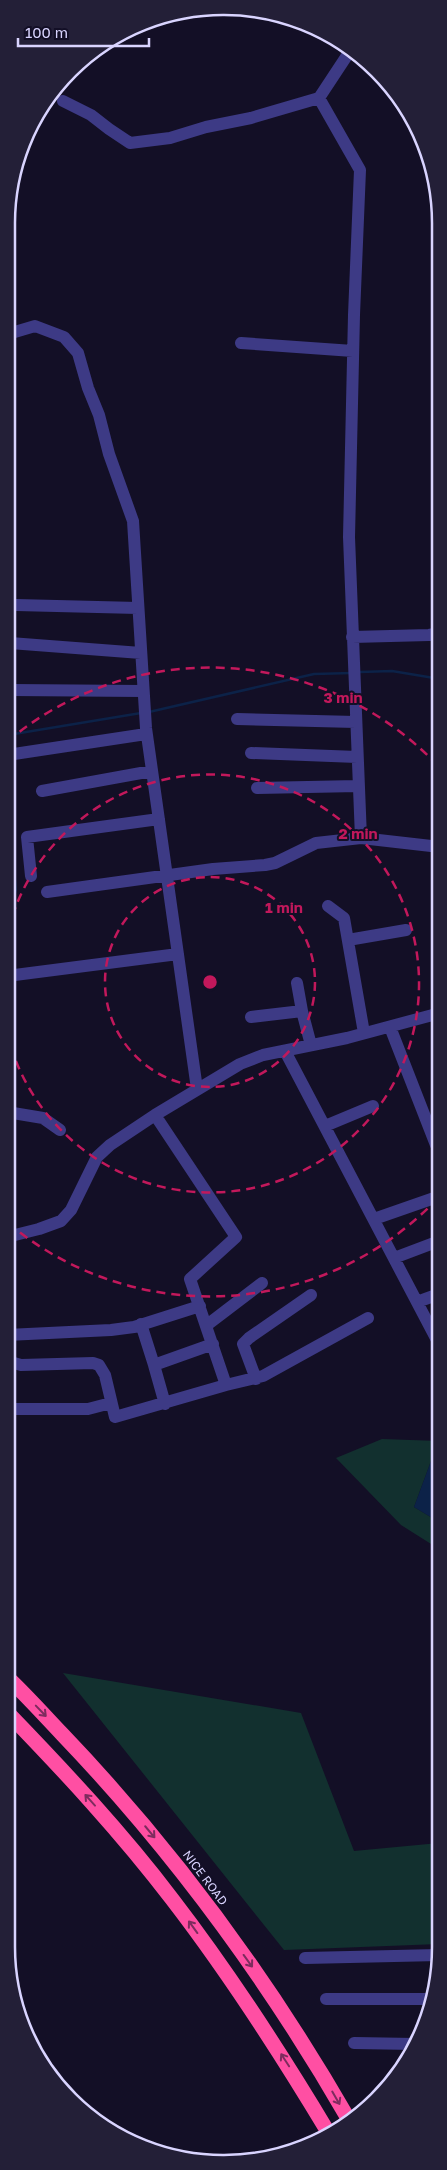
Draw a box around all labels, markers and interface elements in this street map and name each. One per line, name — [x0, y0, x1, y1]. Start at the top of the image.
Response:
scale bar — [18, 15, 149, 47]
text: 100 m — [25, 23, 68, 41]
text: 3 min — [323, 688, 363, 706]
text: 2 min — [338, 824, 378, 842]
text: 1 min — [265, 898, 303, 916]
centre of rings — [201, 973, 219, 991]
one-way arrow — [35, 1705, 47, 1718]
one-way arrow — [85, 1794, 96, 1807]
one-way arrow — [144, 1825, 155, 1838]
street label: NICE ROAD — [180, 1847, 231, 1908]
one-way arrow — [187, 1921, 198, 1934]
one-way arrow — [243, 1954, 253, 1968]
one-way arrow — [280, 2054, 290, 2068]
one-way arrow — [332, 2090, 342, 2104]

